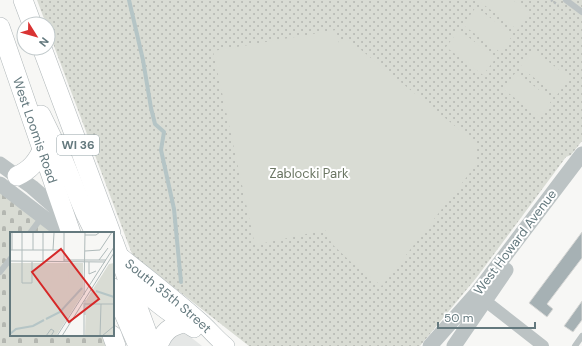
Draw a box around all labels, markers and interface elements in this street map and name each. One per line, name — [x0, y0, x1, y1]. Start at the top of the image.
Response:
north arrow — [16, 16, 56, 56]
text: N — [36, 35, 52, 49]
street label: West Loomis Road — [9, 75, 62, 185]
road number: WI 36 — [57, 135, 99, 155]
park label: Zablocki Park — [269, 165, 349, 182]
street label: West Howard Avenue — [470, 186, 560, 298]
inset map — [10, 232, 114, 336]
street label: South 35th Street — [122, 255, 216, 336]
scale bar — [438, 304, 535, 330]
text: 50 m — [444, 310, 473, 326]

